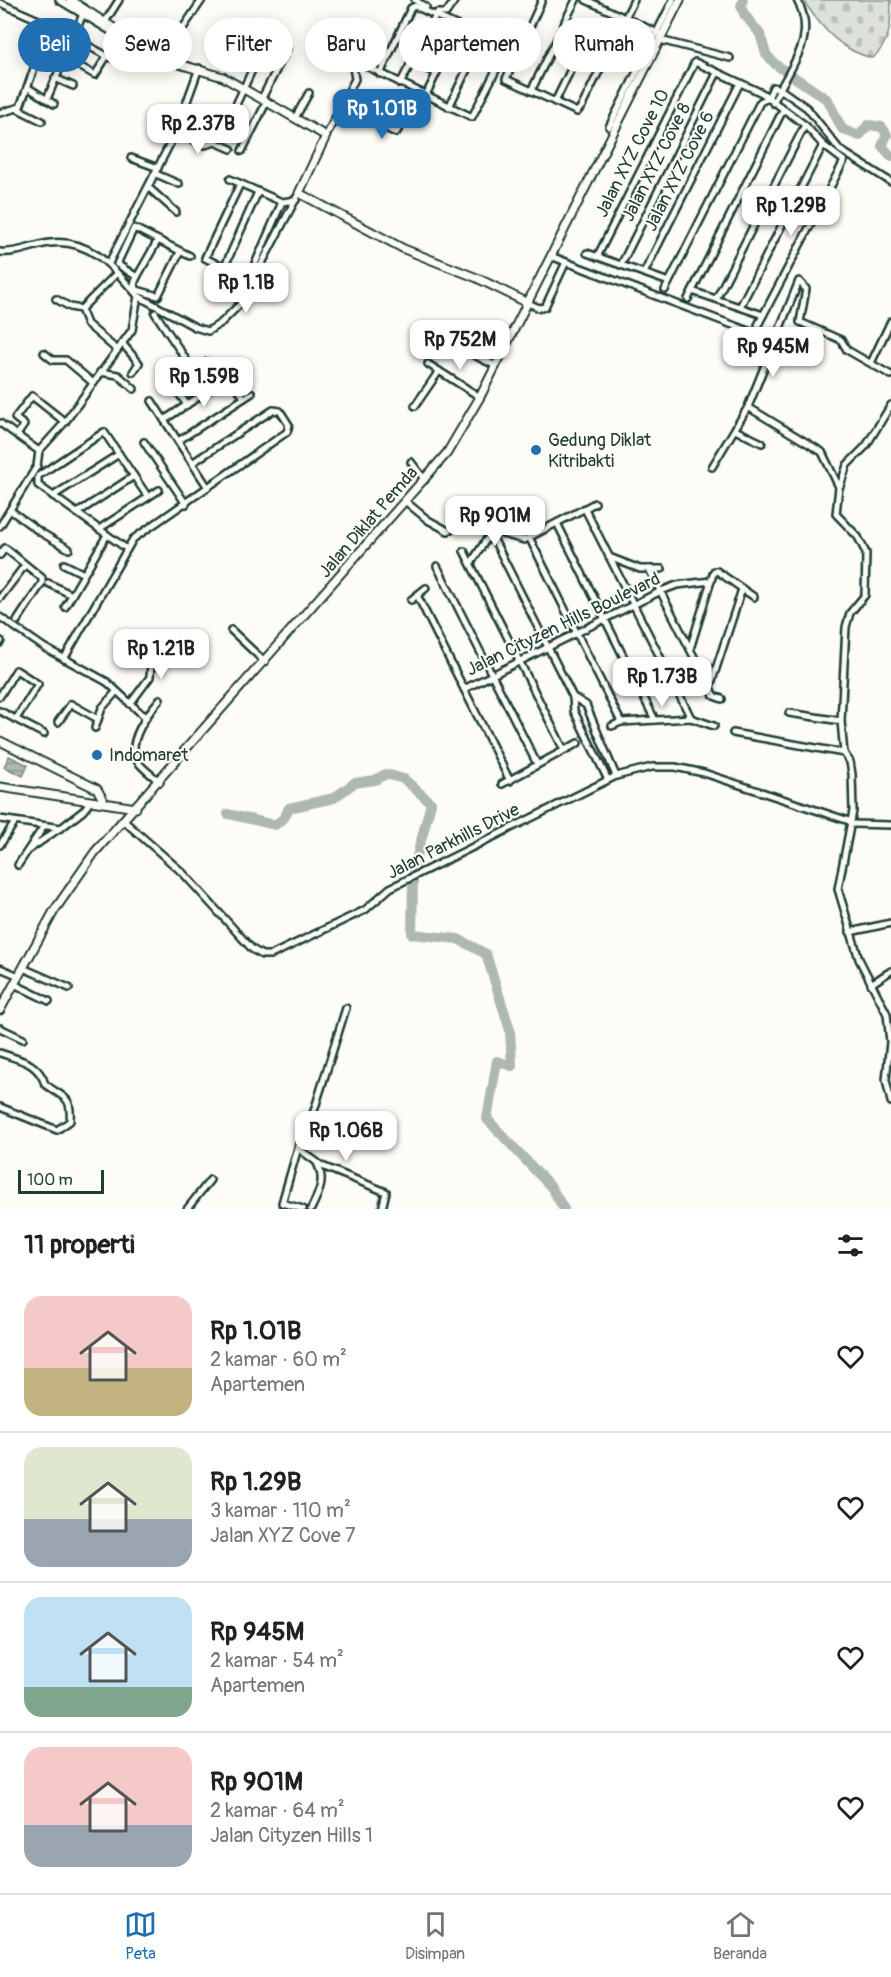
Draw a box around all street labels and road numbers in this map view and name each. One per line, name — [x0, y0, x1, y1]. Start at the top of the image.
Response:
street label: Jalan XYZ Cove 10 — [590, 85, 675, 221]
street label: Jalan XYZ Cove 8 — [617, 99, 696, 226]
street label: Jalan XYZ Cove 6 — [639, 107, 720, 235]
street label: Jalan Diklat Pemda — [314, 462, 423, 583]
street label: Jalan Cityzen Hills Boulevard — [462, 567, 664, 681]
street label: Jalan Parkhills Drive — [383, 798, 523, 885]

